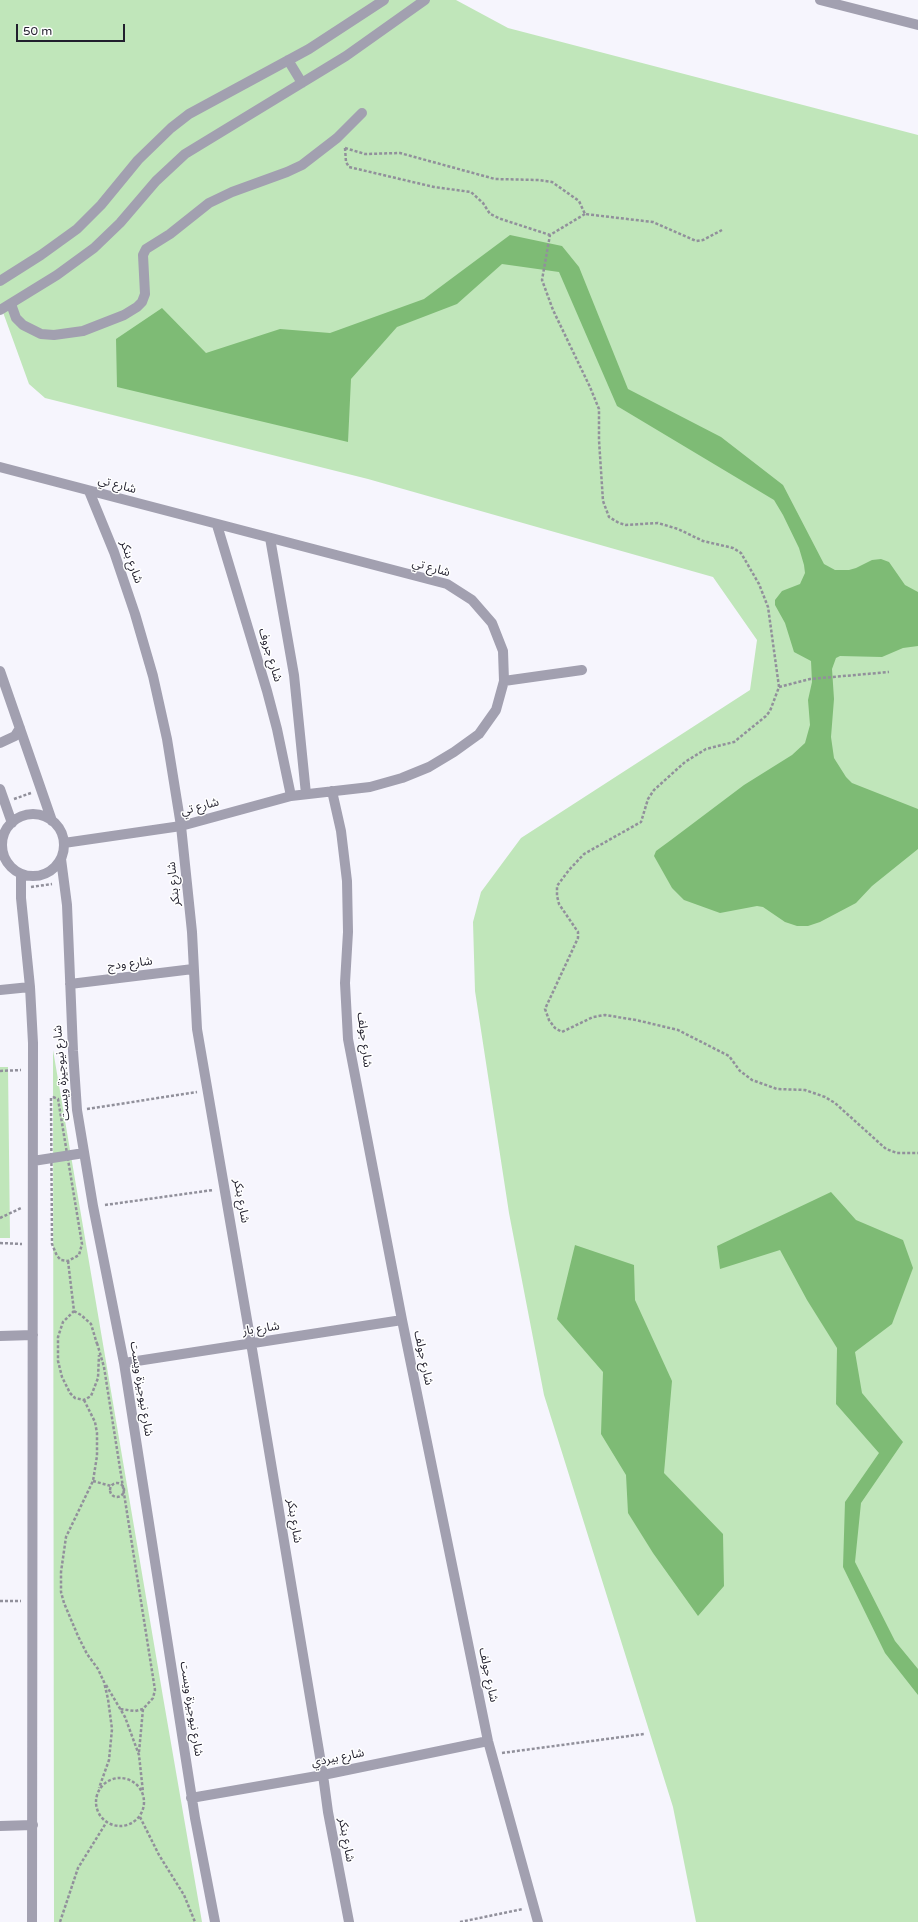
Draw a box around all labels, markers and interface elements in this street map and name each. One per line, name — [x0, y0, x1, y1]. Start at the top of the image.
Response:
scale bar — [18, 16, 127, 42]
text: 50 m — [23, 24, 52, 38]
street label: شارع تي — [96, 473, 138, 497]
street label: شارع بنكر — [117, 539, 145, 585]
street label: شارع تي — [410, 556, 452, 580]
street label: شارع جروف — [255, 626, 285, 684]
street label: شارع تي — [179, 795, 221, 819]
street label: شارع بنكر — [165, 861, 183, 907]
street label: شارع ودج — [107, 954, 153, 974]
street label: شارع جولف — [353, 1012, 375, 1068]
street label: شارع نيوجيزة ويست — [51, 1025, 73, 1121]
street label: شارع بنكر — [230, 1178, 252, 1224]
street label: شارع بار — [241, 1319, 281, 1339]
street label: شارع جولف — [410, 1329, 436, 1387]
street label: شارع نيوجيزة ويست — [126, 1340, 156, 1438]
street label: شارع بنكر — [283, 1498, 305, 1544]
street label: شارع جولف — [475, 1646, 501, 1704]
street label: شارع نيوجيزة ويست — [176, 1660, 206, 1758]
street label: شارع بيردي — [310, 1746, 366, 1770]
street label: شارع بنكر — [335, 1817, 357, 1863]

